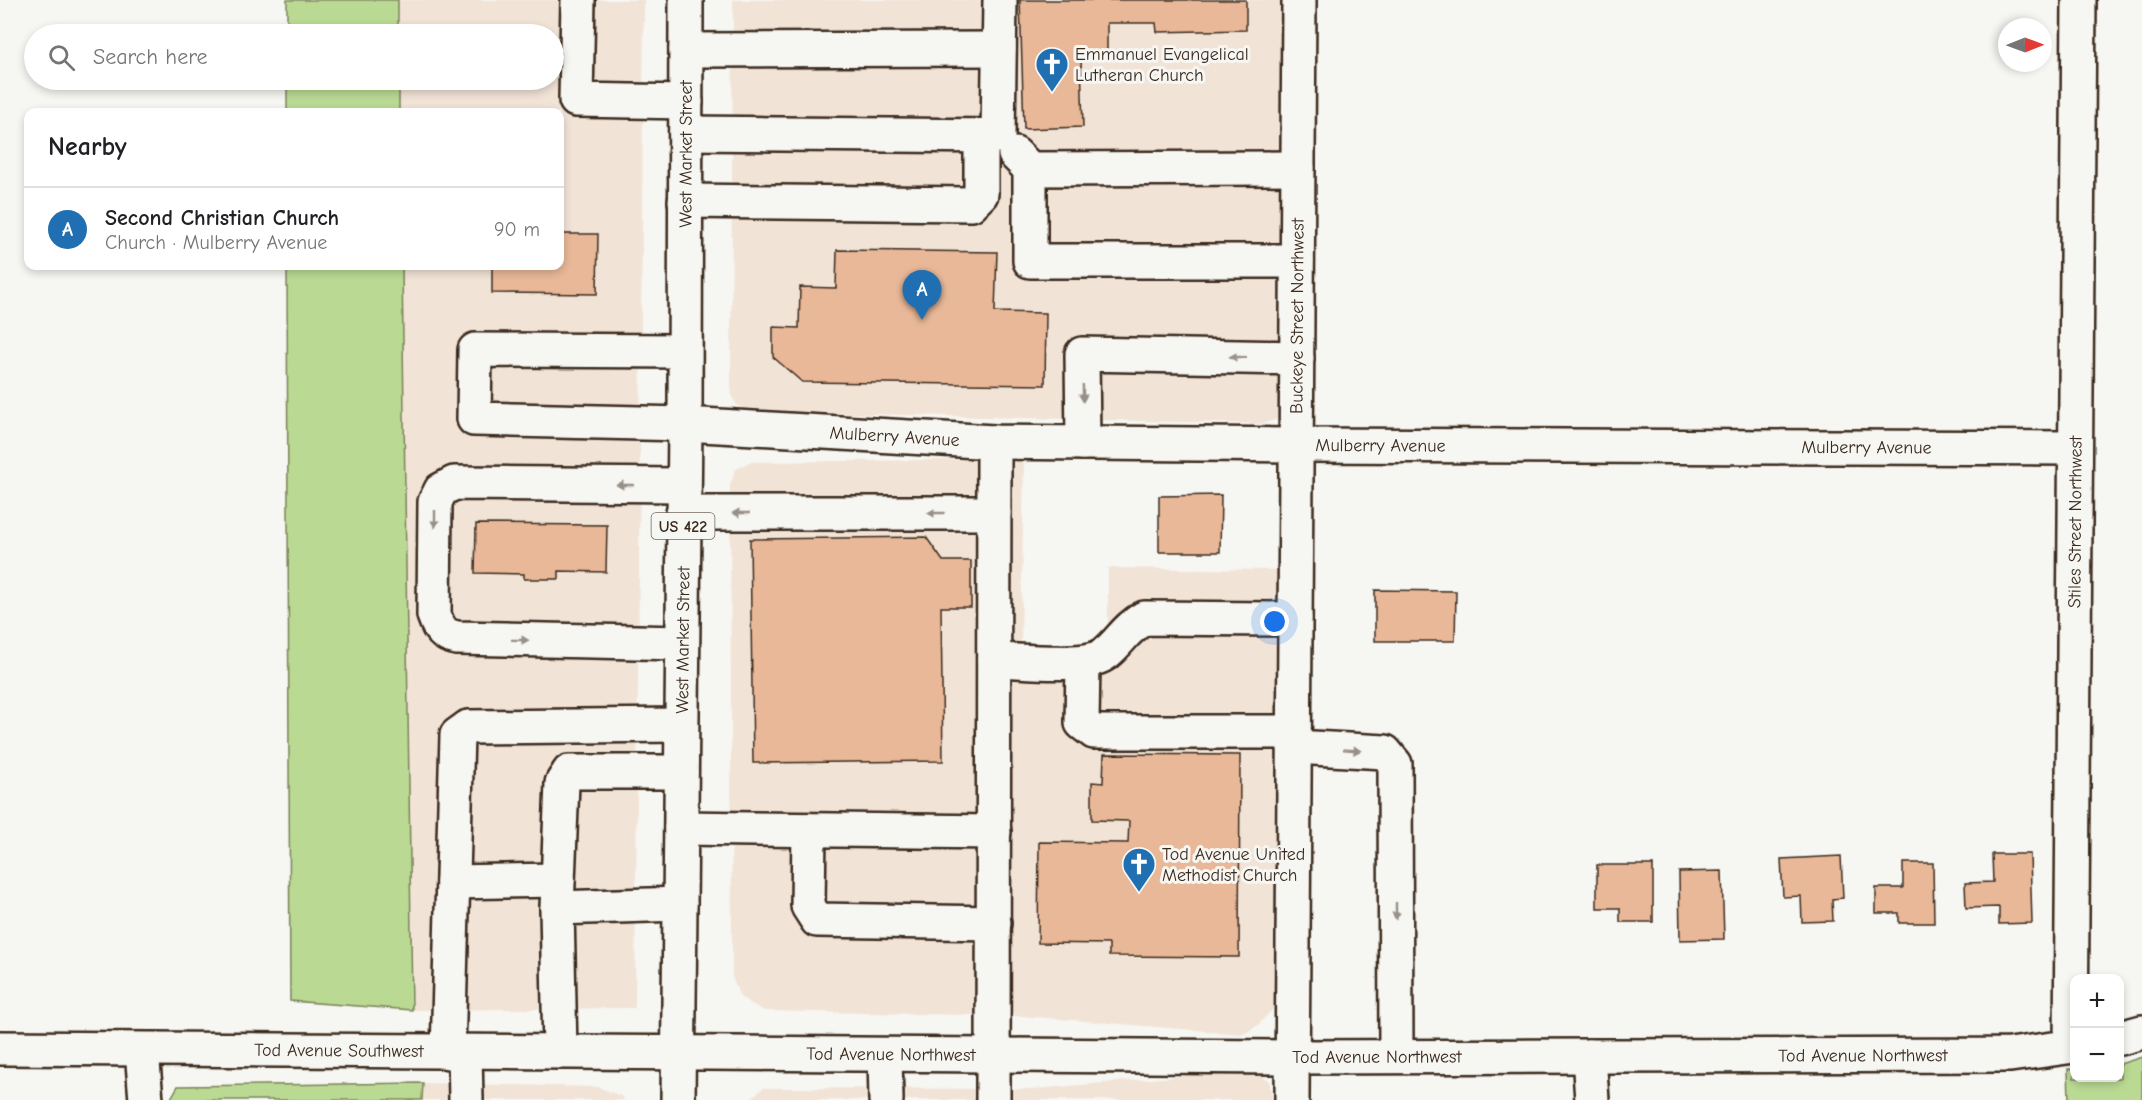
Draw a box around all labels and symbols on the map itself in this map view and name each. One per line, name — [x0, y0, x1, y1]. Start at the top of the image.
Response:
north arrow — [1998, 18, 2052, 72]
place label: Emmanuel Evangelical Lutheran Church — [1075, 44, 1249, 86]
church icon: Emmanuel Evangelical Lutheran Church — [1034, 46, 1070, 93]
street label: West Market Street — [675, 80, 697, 228]
street label: Buckeye Street Northwest — [1286, 217, 1309, 414]
pin: A — [902, 270, 942, 320]
one-way arrow — [1229, 352, 1248, 362]
one-way arrow — [1078, 383, 1088, 402]
street label: Mulberry Avenue — [829, 422, 960, 451]
street label: Mulberry Avenue — [1315, 435, 1446, 457]
street label: Stiles Street Northwest — [2064, 435, 2087, 608]
street label: Mulberry Avenue — [1801, 437, 1932, 458]
one-way arrow — [615, 480, 634, 489]
one-way arrow — [731, 508, 750, 518]
one-way arrow — [926, 508, 945, 518]
one-way arrow — [430, 510, 440, 529]
road number: US 422 — [652, 513, 714, 539]
street label: West Market Street — [672, 565, 695, 714]
your location — [1260, 607, 1289, 636]
one-way arrow — [511, 635, 530, 644]
one-way arrow — [1343, 746, 1362, 755]
place label: Tod Avenue United Methodist Church — [1162, 844, 1305, 886]
church icon: Tod Avenue United Methodist Church — [1121, 846, 1157, 893]
one-way arrow — [1391, 901, 1401, 920]
street label: Tod Avenue Southwest — [254, 1040, 425, 1062]
street label: Tod Avenue Northwest — [806, 1044, 976, 1066]
street label: Tod Avenue Northwest — [1778, 1045, 1948, 1067]
street label: Tod Avenue Northwest — [1292, 1047, 1462, 1068]

